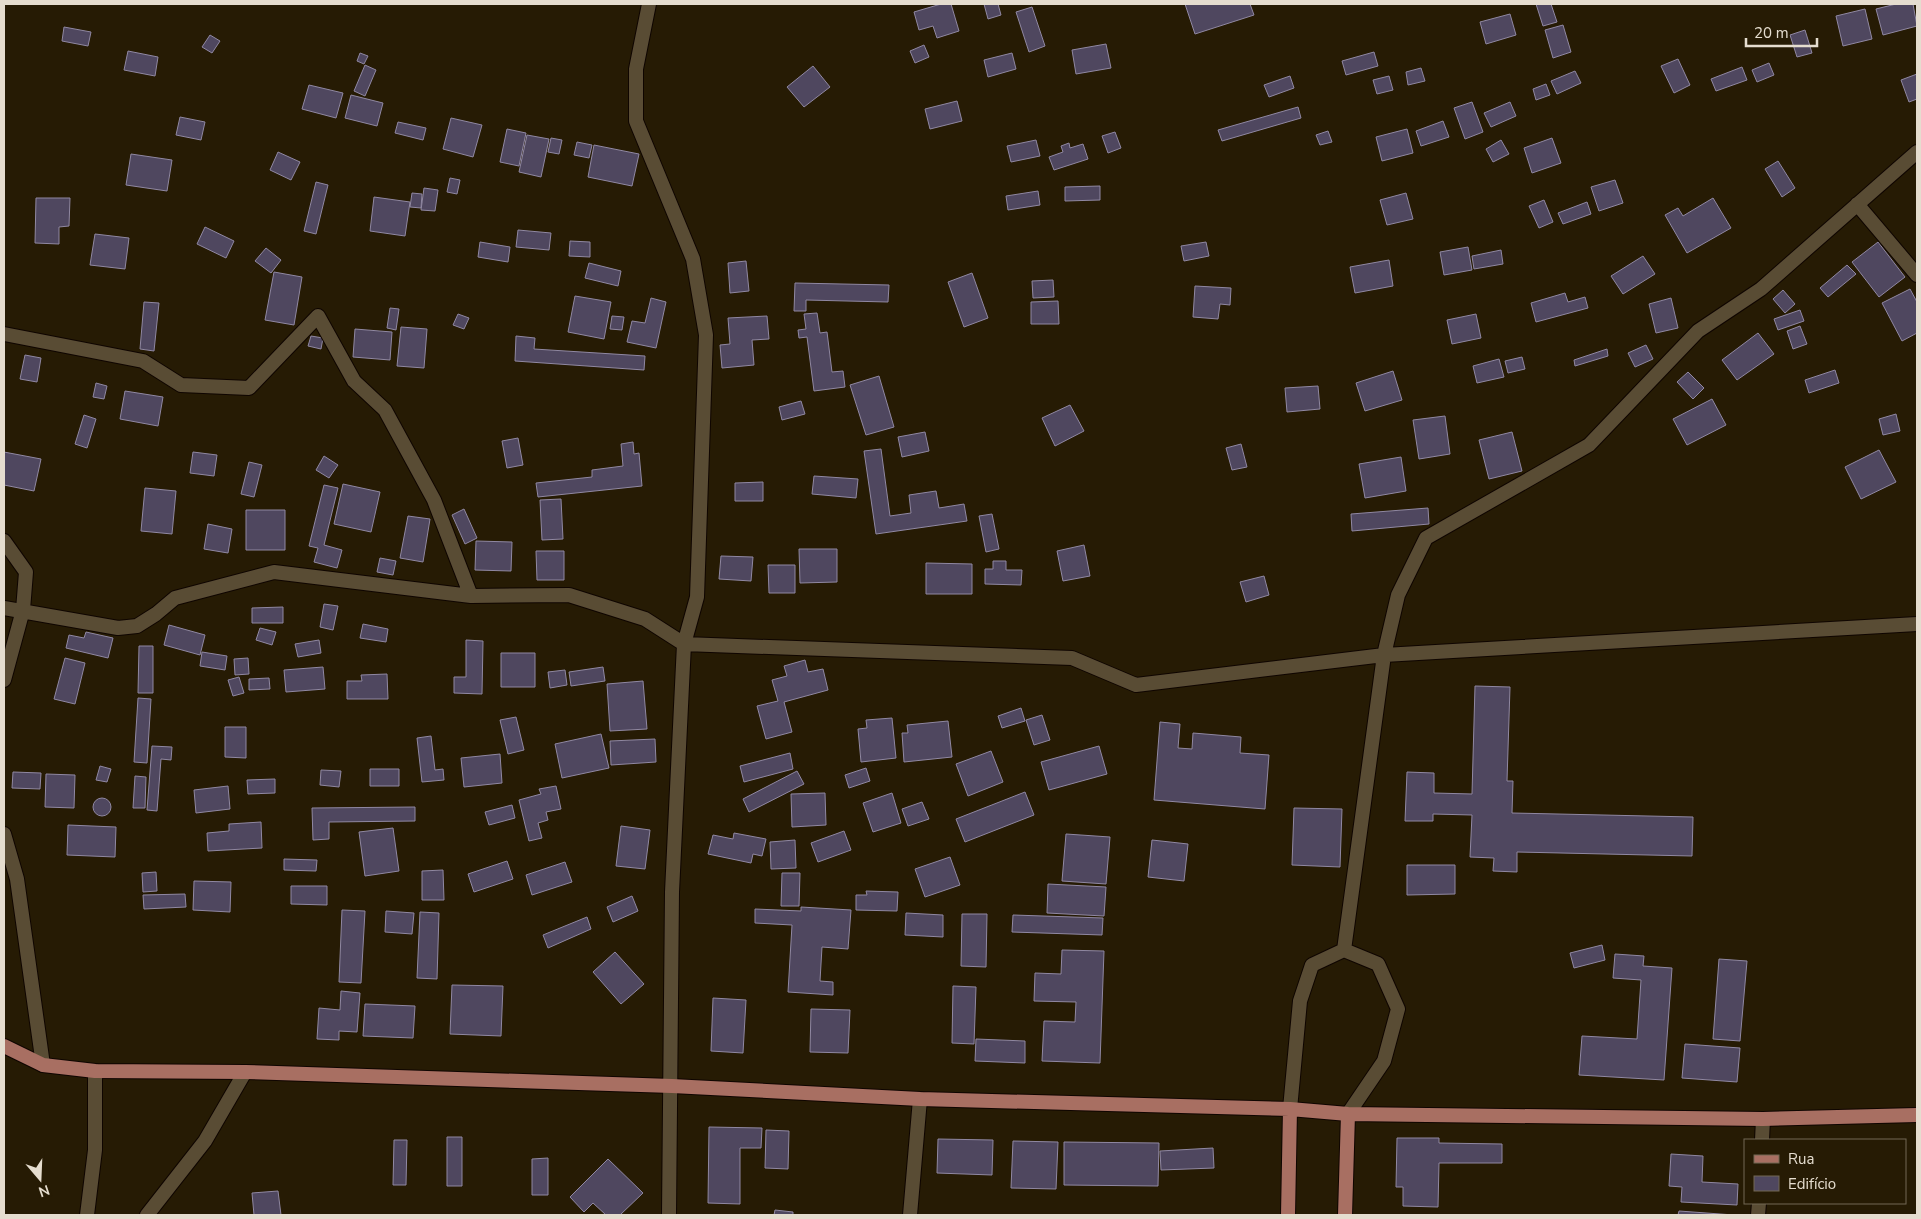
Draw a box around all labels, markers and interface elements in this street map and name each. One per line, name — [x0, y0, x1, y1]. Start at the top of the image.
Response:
scale bar — [1746, 15, 1817, 47]
text: 20 m — [1754, 23, 1789, 43]
legend — [1744, 1139, 1906, 1204]
text: Rua — [1788, 1149, 1814, 1169]
north arrow — [15, 1154, 65, 1204]
text: Edifício — [1788, 1174, 1836, 1194]
text: N — [36, 1180, 52, 1202]

